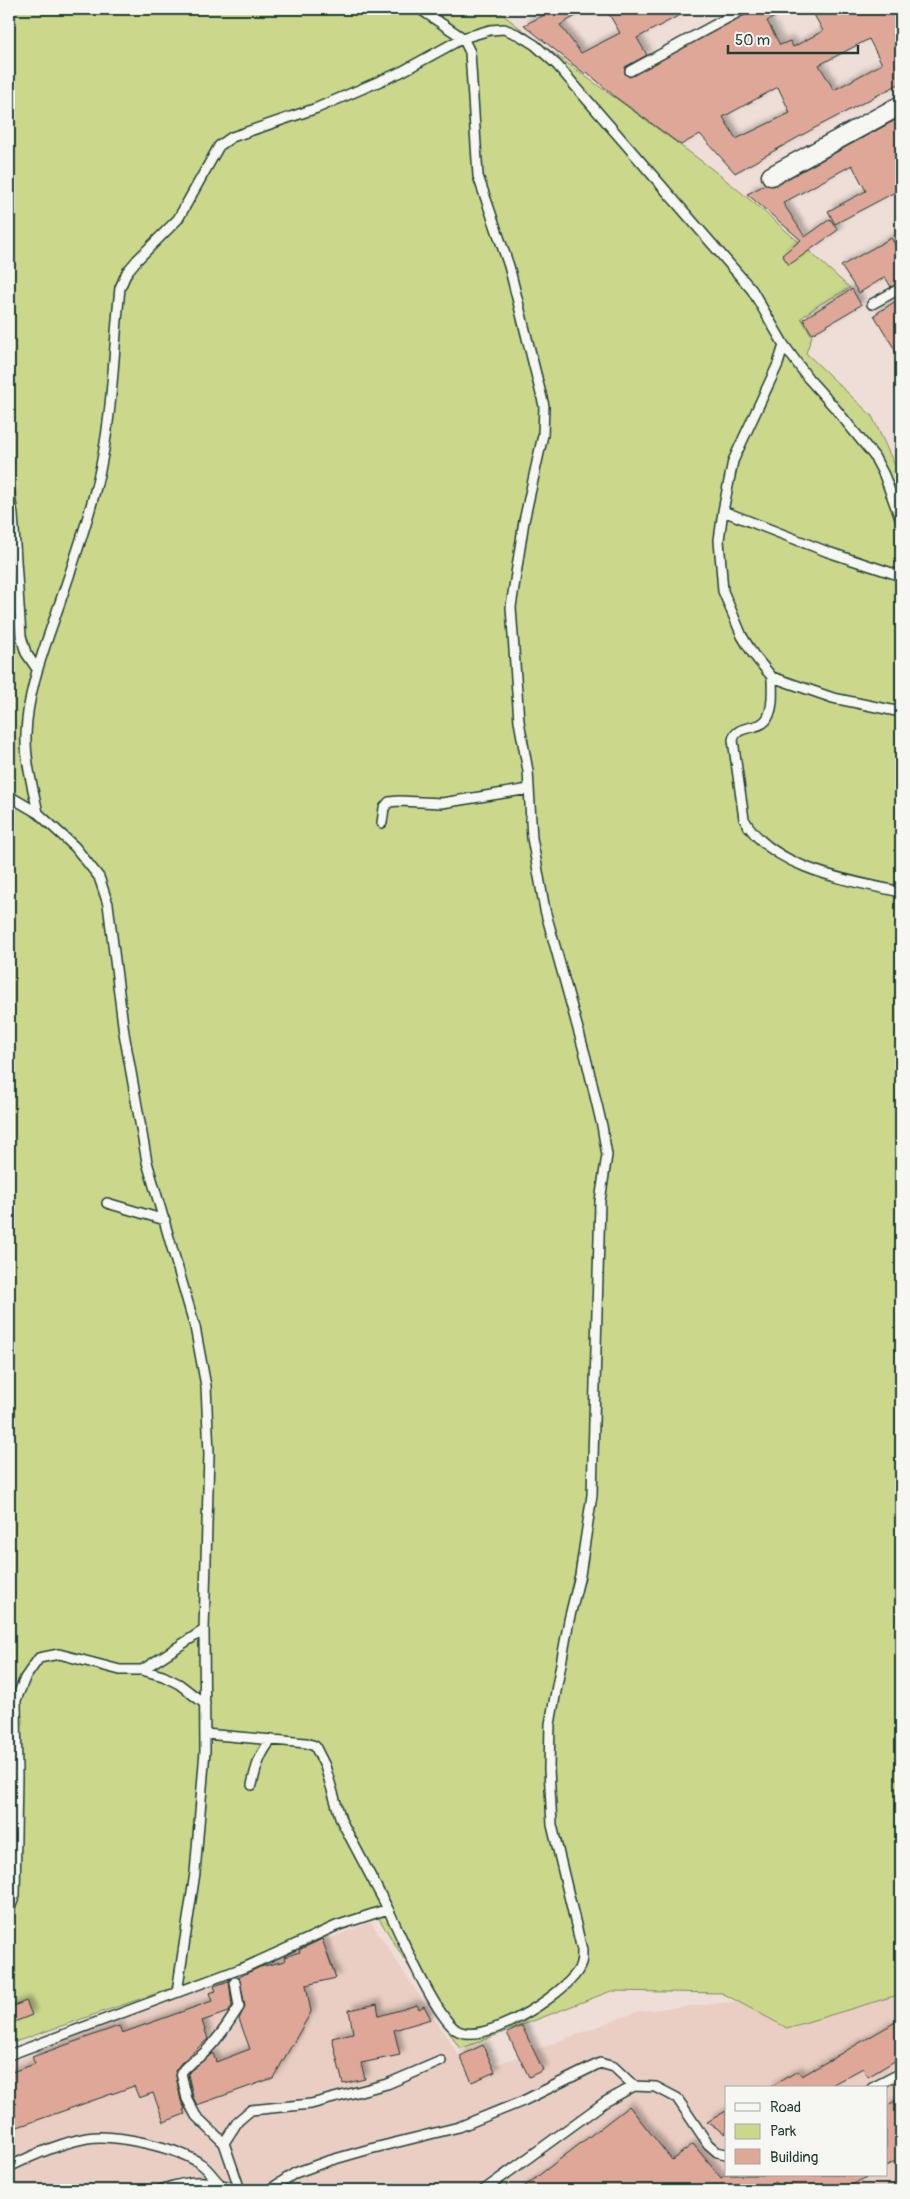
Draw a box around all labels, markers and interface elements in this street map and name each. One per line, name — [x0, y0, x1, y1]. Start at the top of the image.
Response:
scale bar — [728, 22, 858, 54]
text: 50 m — [735, 31, 770, 50]
legend — [725, 2086, 888, 2176]
text: Road — [770, 2098, 801, 2117]
text: Park — [770, 2122, 797, 2141]
text: Building — [770, 2148, 818, 2167]

